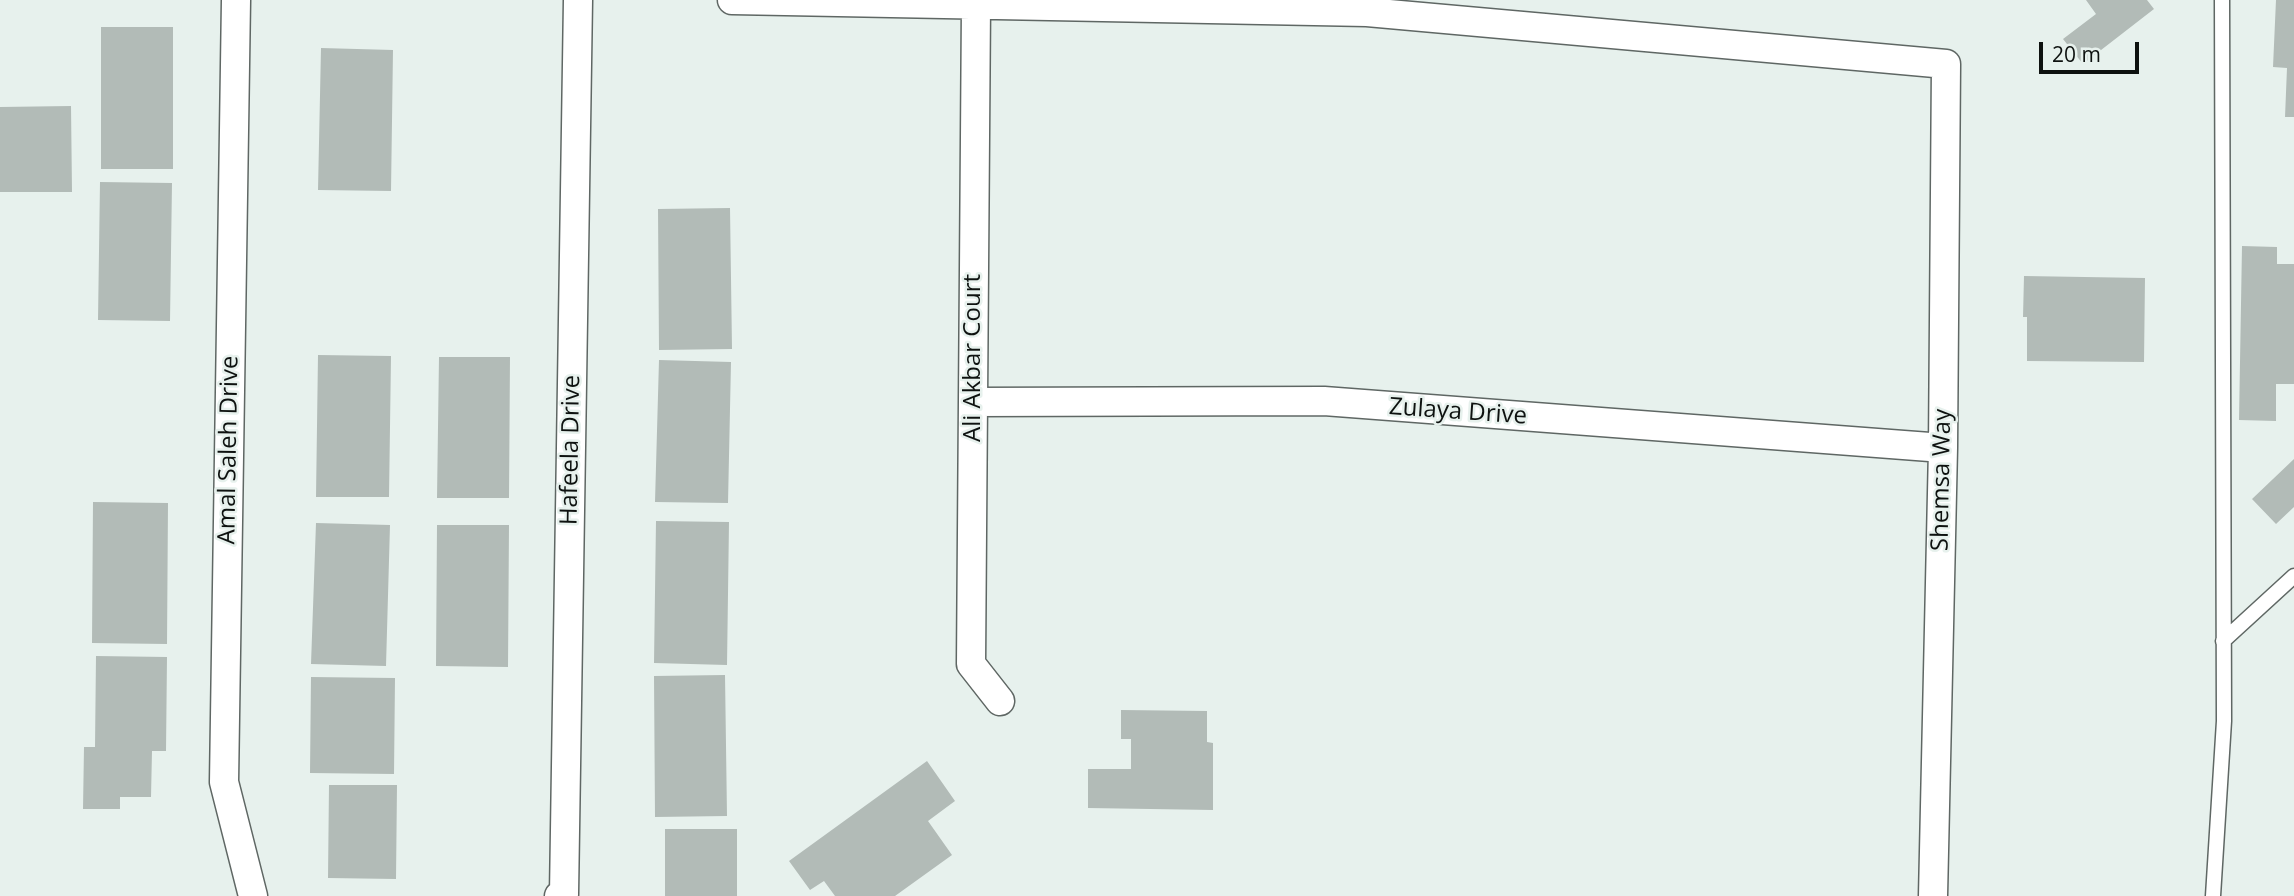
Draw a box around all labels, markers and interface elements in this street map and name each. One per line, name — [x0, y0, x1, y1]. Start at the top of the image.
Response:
scale bar — [2042, 28, 2142, 72]
text: 20 m — [2052, 40, 2101, 68]
street label: Ali Akbar Court — [959, 274, 987, 442]
street label: Amal Saleh Drive — [213, 355, 245, 545]
street label: Hafeela Drive — [555, 375, 587, 525]
street label: Zulaya Drive — [1388, 393, 1528, 431]
street label: Shemsa Way — [1926, 409, 1958, 551]

